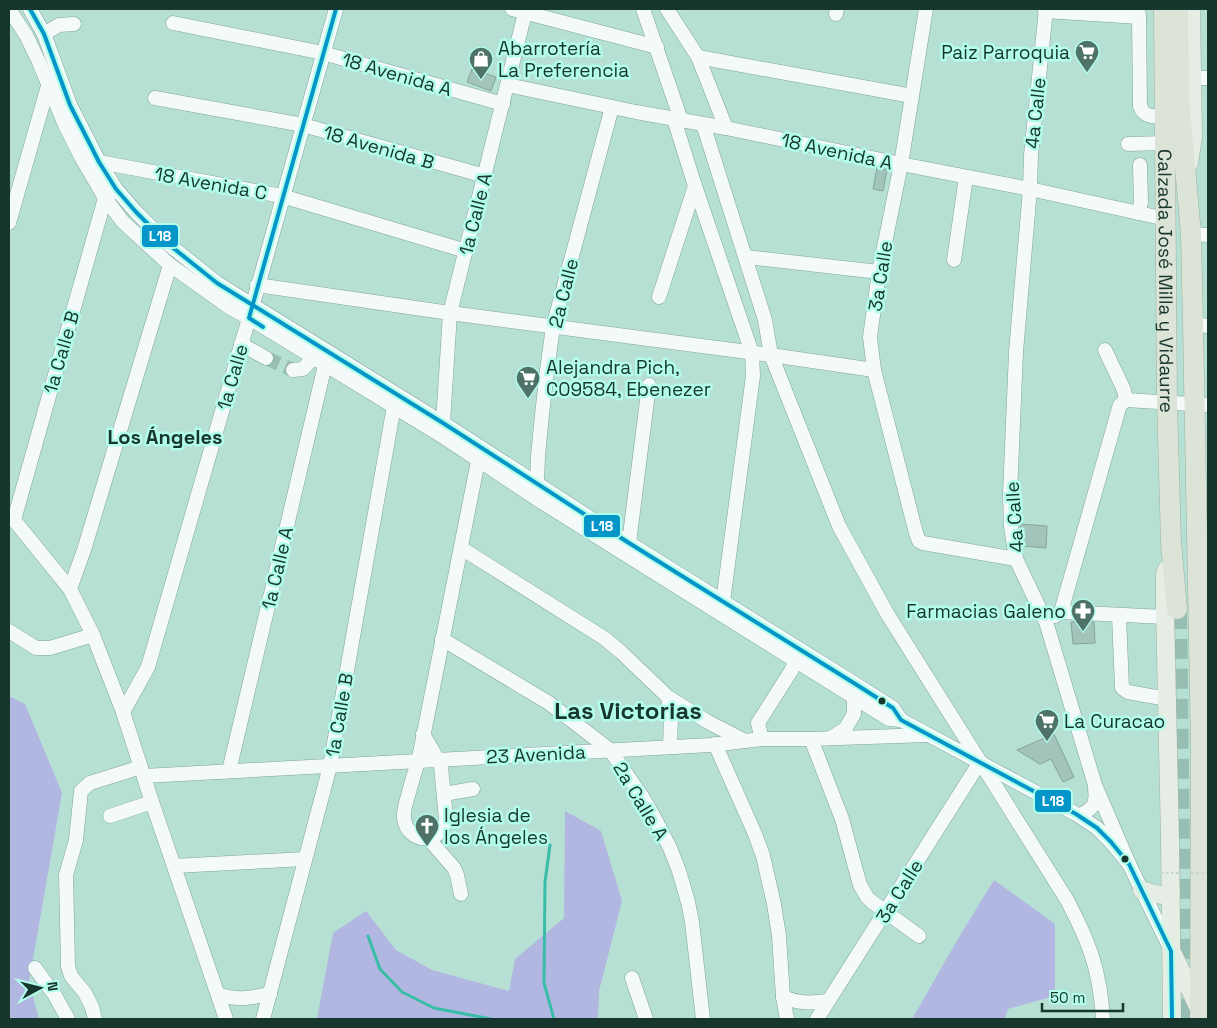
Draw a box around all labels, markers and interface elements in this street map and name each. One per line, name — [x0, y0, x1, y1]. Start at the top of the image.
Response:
place label: Abarrotería La Preferencia — [498, 36, 629, 83]
supermarket icon: Paiz Parroquia — [1074, 39, 1100, 73]
place label: Paiz Parroquia — [941, 40, 1070, 65]
shop icon: Abarrotería La Preferencia — [468, 46, 494, 80]
street label: 18 Avenida A — [339, 47, 455, 102]
street label: 4a Calle — [1019, 76, 1052, 150]
street label: 18 Avenida B — [321, 120, 437, 175]
street label: 18 Avenida A — [779, 127, 895, 175]
street label: Calzada José Milla y Vidaurre — [1152, 149, 1179, 413]
street label: 18 Avenida C — [153, 161, 269, 206]
street label: 1a Calle A — [453, 170, 498, 258]
line badge: L18 — [141, 224, 179, 248]
text: L18 — [149, 227, 172, 245]
street label: 3a Calle — [863, 239, 898, 313]
street label: 2a Calle — [543, 256, 584, 331]
street label: 1a Calle B — [38, 308, 85, 396]
street label: 1a Calle — [211, 341, 254, 413]
place label: Alejandra Pich, C09584, Ebenezer — [546, 355, 711, 402]
supermarket icon: Alejandra Pich, C09584, Ebenezer — [515, 365, 541, 399]
district label: Los Ángeles — [107, 424, 223, 450]
street label: 4a Calle — [1000, 480, 1029, 553]
line badge: L18 — [583, 514, 621, 538]
text: L18 — [591, 517, 614, 535]
street label: 1a Calle A — [256, 524, 299, 612]
pharmacy icon: Farmacias Galeno — [1070, 598, 1096, 632]
place label: Farmacias Galeno — [906, 599, 1066, 624]
street label: 1a Calle B — [320, 671, 359, 759]
district label: Las Victorias — [554, 695, 702, 726]
unlabelled marker — [877, 696, 887, 706]
supermarket icon: La Curacao — [1034, 708, 1060, 742]
place label: La Curacao — [1064, 709, 1165, 734]
street label: 23 Avenida — [486, 739, 587, 770]
street label: 2a Calle A — [607, 757, 674, 845]
line badge: L18 — [1034, 789, 1072, 813]
text: L18 — [1042, 792, 1065, 810]
place label: Iglesia de los Ángeles — [444, 803, 548, 850]
church icon: Iglesia de los Ángeles — [414, 813, 440, 847]
unlabelled marker — [1120, 854, 1130, 864]
street label: 3a Calle — [870, 855, 929, 928]
north arrow — [15, 963, 65, 1013]
scale bar — [1042, 980, 1123, 1012]
text: N — [43, 981, 62, 992]
text: 50 m — [1050, 988, 1085, 1007]

